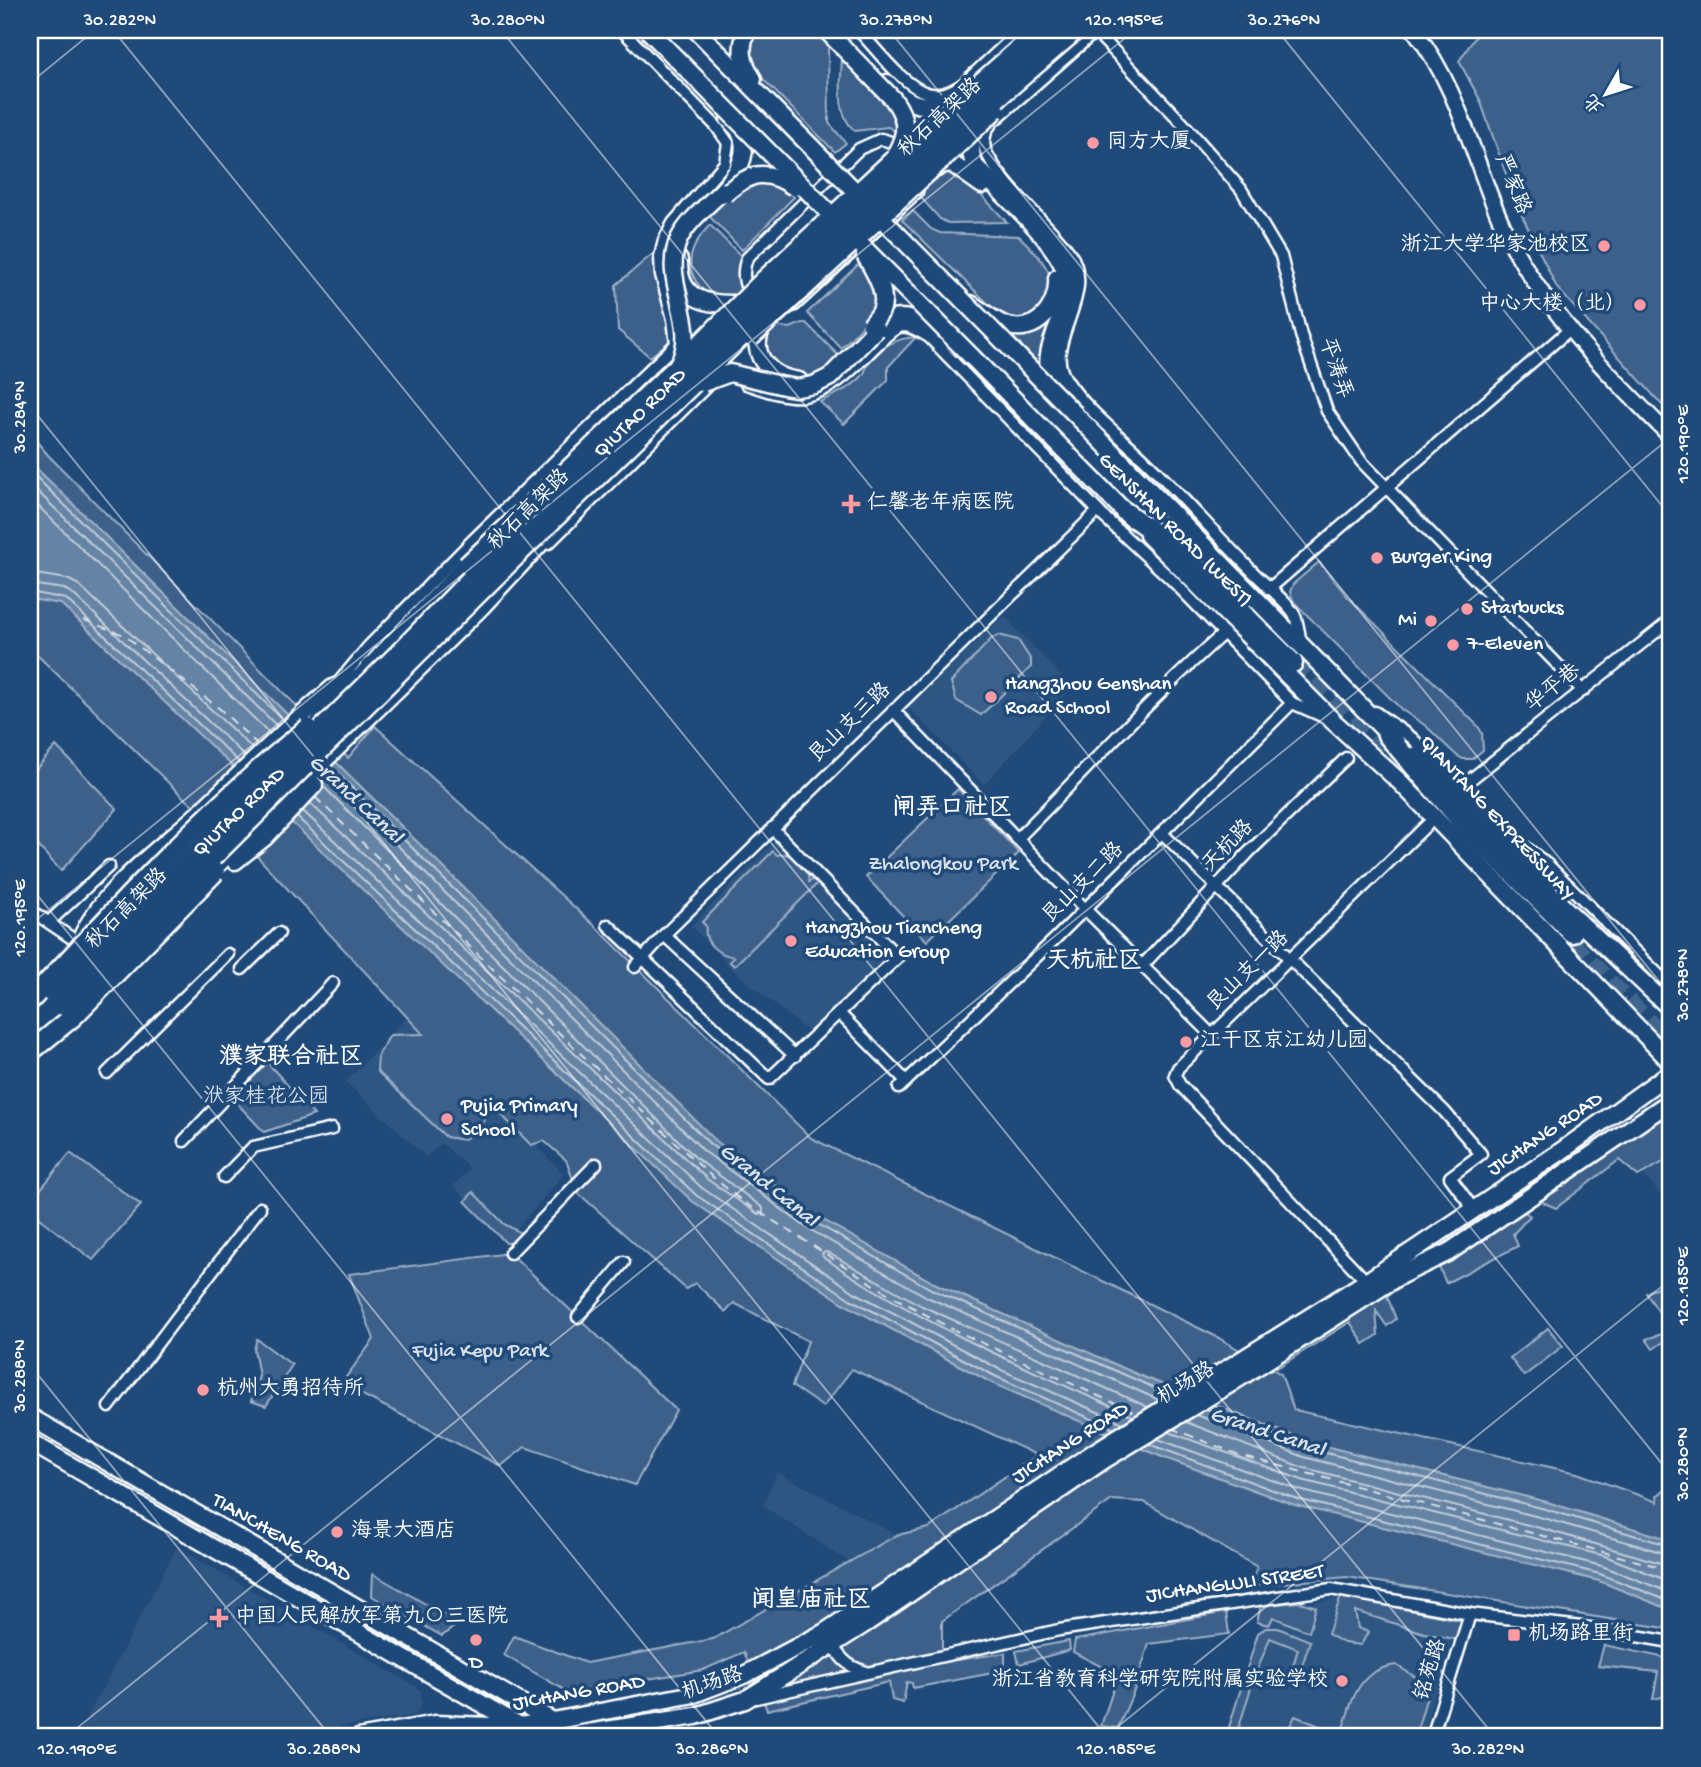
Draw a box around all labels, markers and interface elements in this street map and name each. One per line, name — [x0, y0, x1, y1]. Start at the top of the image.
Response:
text: 30.282°N — [83, 11, 156, 32]
text: 30.280°N — [470, 11, 545, 32]
text: 30.278°N — [858, 11, 933, 32]
text: 120.195°E — [1084, 11, 1163, 32]
text: 30.276°N — [1247, 11, 1320, 32]
north arrow — [1572, 60, 1642, 130]
street label: 秋石高架路 — [893, 73, 988, 164]
text: 北 — [1581, 88, 1610, 117]
place label: 同方大厦 — [1107, 130, 1191, 156]
marker: 同方大厦 — [1085, 135, 1101, 151]
street label: 严家路 — [1488, 150, 1536, 219]
place label: 浙江大学华家池校区 — [1401, 233, 1590, 259]
marker: 浙江大学华家池校区 — [1596, 238, 1612, 254]
place label: 中心大楼（北） — [1479, 291, 1626, 318]
marker: 中心大楼（北） — [1632, 297, 1648, 313]
street label: 平涛弄 — [1312, 335, 1357, 403]
street label: QIUTAO ROAD — [589, 363, 693, 464]
text: 30.284°N — [11, 381, 32, 454]
text: 120.190°E — [1674, 404, 1695, 484]
street label: GENSHAN ROAD (WEST) — [1092, 449, 1256, 613]
street label: 秋石高架路 — [483, 464, 576, 557]
place label: 仁馨老年病医院 — [867, 490, 1014, 517]
marker: 仁馨老年病医院 — [841, 494, 861, 514]
place label: Burger King — [1390, 546, 1492, 571]
marker: Burger King — [1369, 550, 1385, 566]
place label: Starbucks — [1481, 597, 1565, 622]
marker: Starbucks — [1459, 601, 1475, 617]
place label: Mi — [1398, 609, 1417, 634]
marker: Mi — [1423, 613, 1439, 629]
place label: 7-Eleven — [1466, 633, 1543, 658]
marker: 7-Eleven — [1445, 637, 1461, 653]
street label: 华平巷 — [1520, 658, 1587, 718]
place label: Hangzhou Genshan Road School — [1005, 673, 1172, 722]
street label: 艮山支三路 — [803, 677, 897, 769]
marker: Hangzhou Genshan Road School — [983, 689, 999, 705]
street label: QIANTANG EXPRESSWAY — [1413, 731, 1579, 907]
water label: Grand Canal — [302, 749, 409, 852]
street label: QIUTAO ROAD — [188, 762, 292, 863]
district label: 闸弄口社区 — [892, 794, 1012, 824]
street label: 天杭路 — [1197, 814, 1260, 878]
street label: 艮山支二路 — [1037, 837, 1130, 930]
park label: Zhalongkou Park — [868, 853, 1020, 878]
street label: 秋石高架路 — [81, 863, 174, 956]
text: 120.195°E — [11, 879, 32, 958]
place label: Hangzhou Tiancheng Education Group — [805, 917, 982, 966]
street label: 艮山支一路 — [1201, 925, 1295, 1017]
marker: Hangzhou Tiancheng Education Group — [783, 933, 799, 949]
district label: 天杭社区 — [1046, 947, 1142, 977]
text: 30.278°N — [1674, 948, 1695, 1023]
place label: 江干区京江幼儿园 — [1200, 1028, 1368, 1055]
marker: 江干区京江幼儿园 — [1178, 1034, 1194, 1050]
district label: 濮家联合社区 — [219, 1043, 363, 1073]
park label: 洑家桂花公园 — [203, 1085, 329, 1111]
street label: JICHANG ROAD — [1484, 1087, 1609, 1183]
place label: Pujia Primary School — [460, 1095, 578, 1144]
marker: Pujia Primary School — [439, 1111, 455, 1127]
water label: Grand Canal — [713, 1138, 824, 1235]
text: 120.185°E — [1674, 1246, 1695, 1326]
text: 30.288°N — [11, 1339, 32, 1414]
park label: Fujia Kepu Park — [411, 1340, 550, 1365]
street label: 机场路 — [1153, 1356, 1220, 1412]
place label: 杭州大勇招待所 — [217, 1376, 364, 1403]
marker: 杭州大勇招待所 — [195, 1382, 211, 1398]
street label: JICHANG ROAD — [1008, 1397, 1134, 1491]
water label: Grand Canal — [1206, 1402, 1330, 1465]
text: 30.280°N — [1674, 1427, 1695, 1502]
street label: TIANCHENG ROAD — [206, 1488, 356, 1589]
place label: 海景大酒店 — [351, 1518, 456, 1545]
marker: 海景大酒店 — [329, 1524, 345, 1540]
street label: JICHANGLULI STREET — [1144, 1560, 1327, 1610]
district label: 闻皇庙社区 — [751, 1585, 871, 1616]
place label: 中国人民解放军第九〇三医院 — [235, 1604, 508, 1631]
marker: 中国人民解放军第九〇三医院 — [209, 1608, 229, 1628]
place label: 机场路里街 — [1528, 1621, 1633, 1648]
marker: 机场路里街 — [1506, 1627, 1522, 1643]
marker: D — [468, 1632, 484, 1648]
street label: 铭苑路 — [1409, 1636, 1453, 1704]
place label: D — [467, 1652, 483, 1677]
street label: 机场路 — [678, 1661, 747, 1707]
place label: 浙江省教育科学研究院附属实验学校 — [992, 1667, 1328, 1694]
street label: JICHANG ROAD — [511, 1670, 647, 1718]
marker: 浙江省教育科学研究院附属实验学校 — [1334, 1673, 1350, 1689]
text: 120.190°E — [37, 1740, 117, 1761]
text: 30.288°N — [286, 1740, 361, 1761]
text: 30.286°N — [675, 1740, 748, 1761]
text: 120.185°E — [1076, 1740, 1156, 1761]
text: 30.282°N — [1451, 1740, 1524, 1761]

